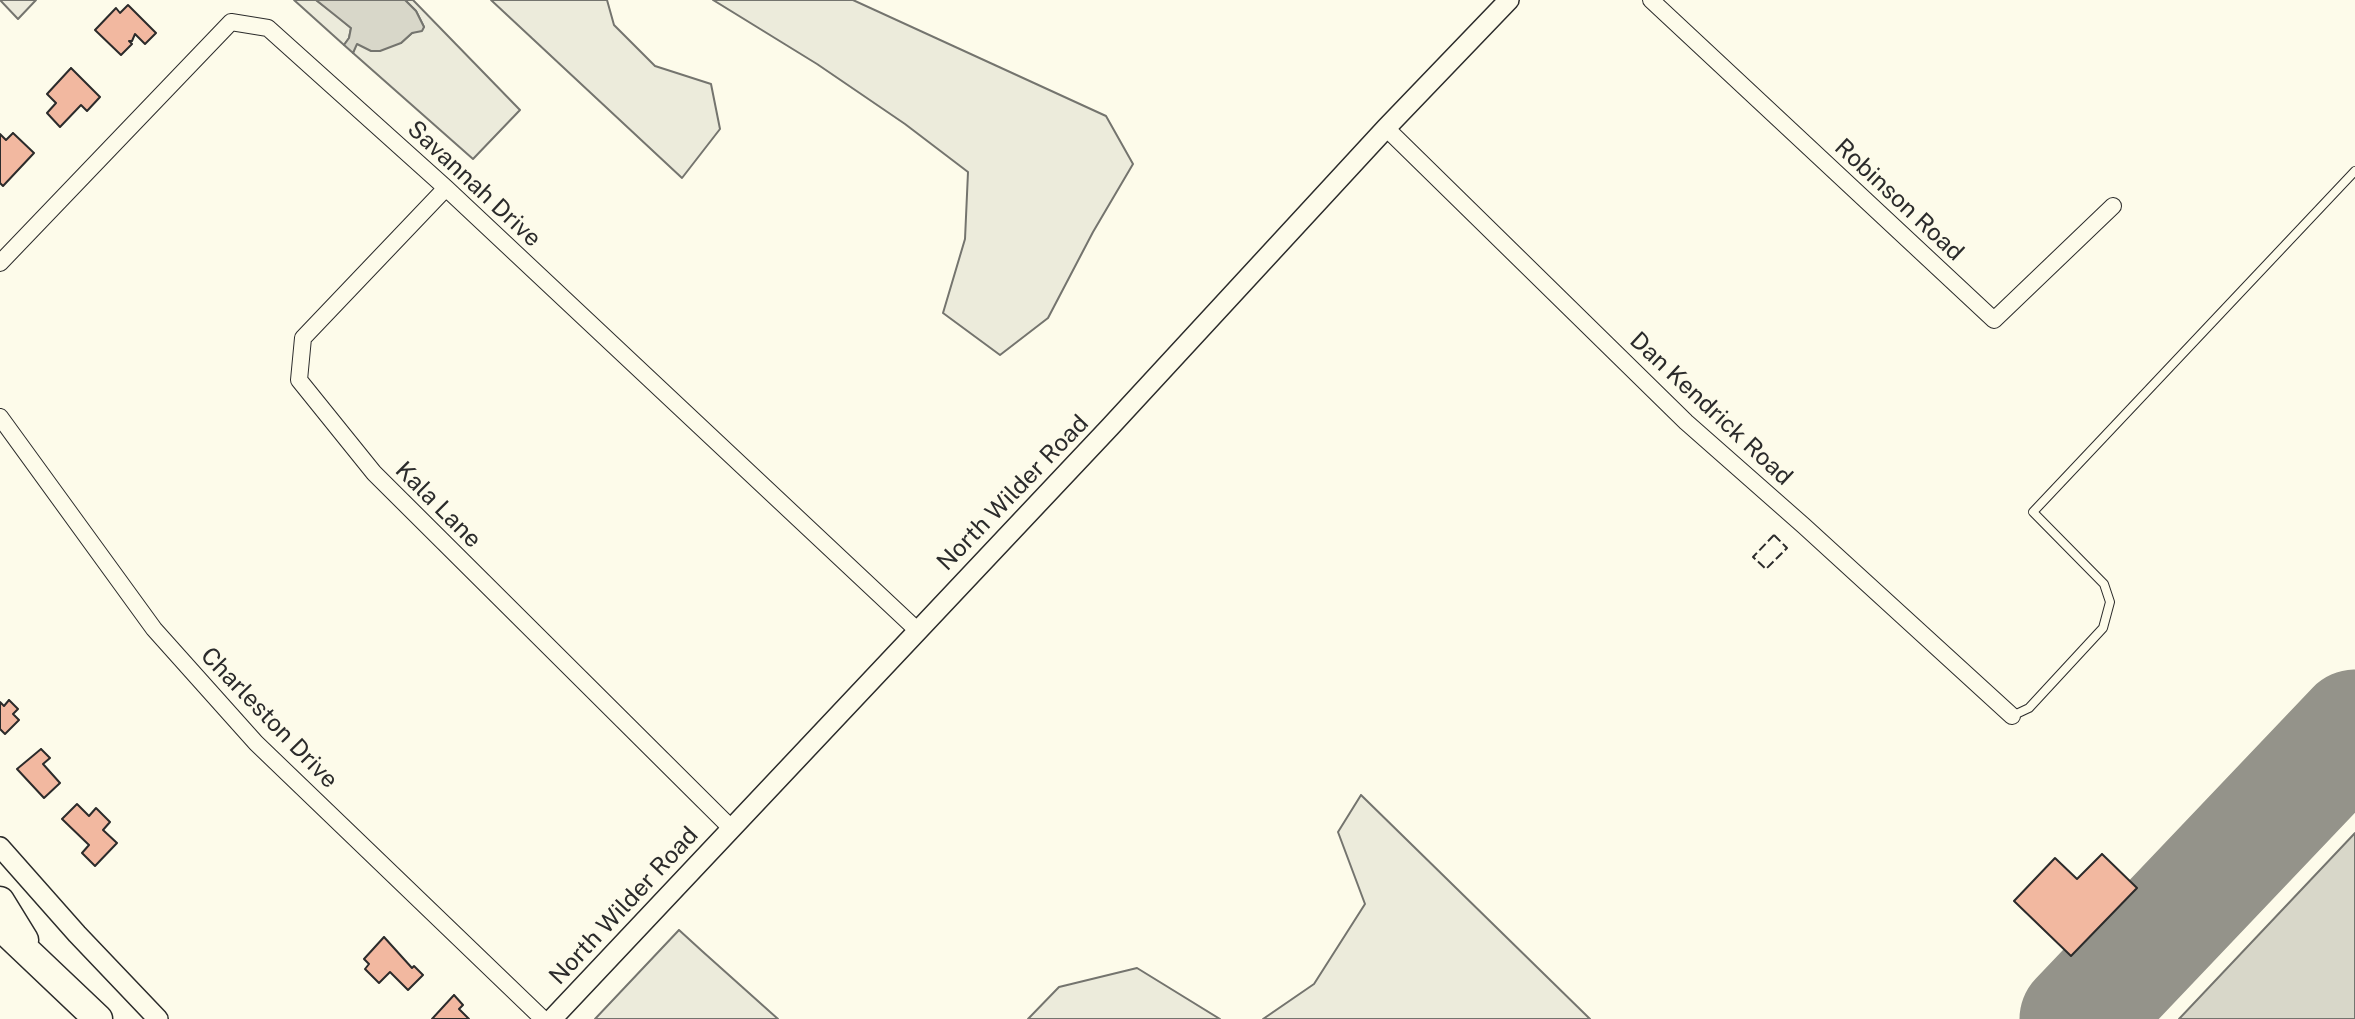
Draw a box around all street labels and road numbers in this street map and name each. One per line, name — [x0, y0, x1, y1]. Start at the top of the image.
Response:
street label: Savannah Drive — [401, 115, 547, 253]
street label: Robinson Road — [1829, 133, 1969, 267]
street label: Dan Kendrick Road — [1624, 326, 1798, 492]
street label: North Wilder Road — [931, 409, 1095, 577]
street label: Kala Lane — [389, 456, 487, 554]
street label: Charleston Drive — [194, 642, 344, 794]
street label: North Wilder Road — [544, 821, 704, 991]

